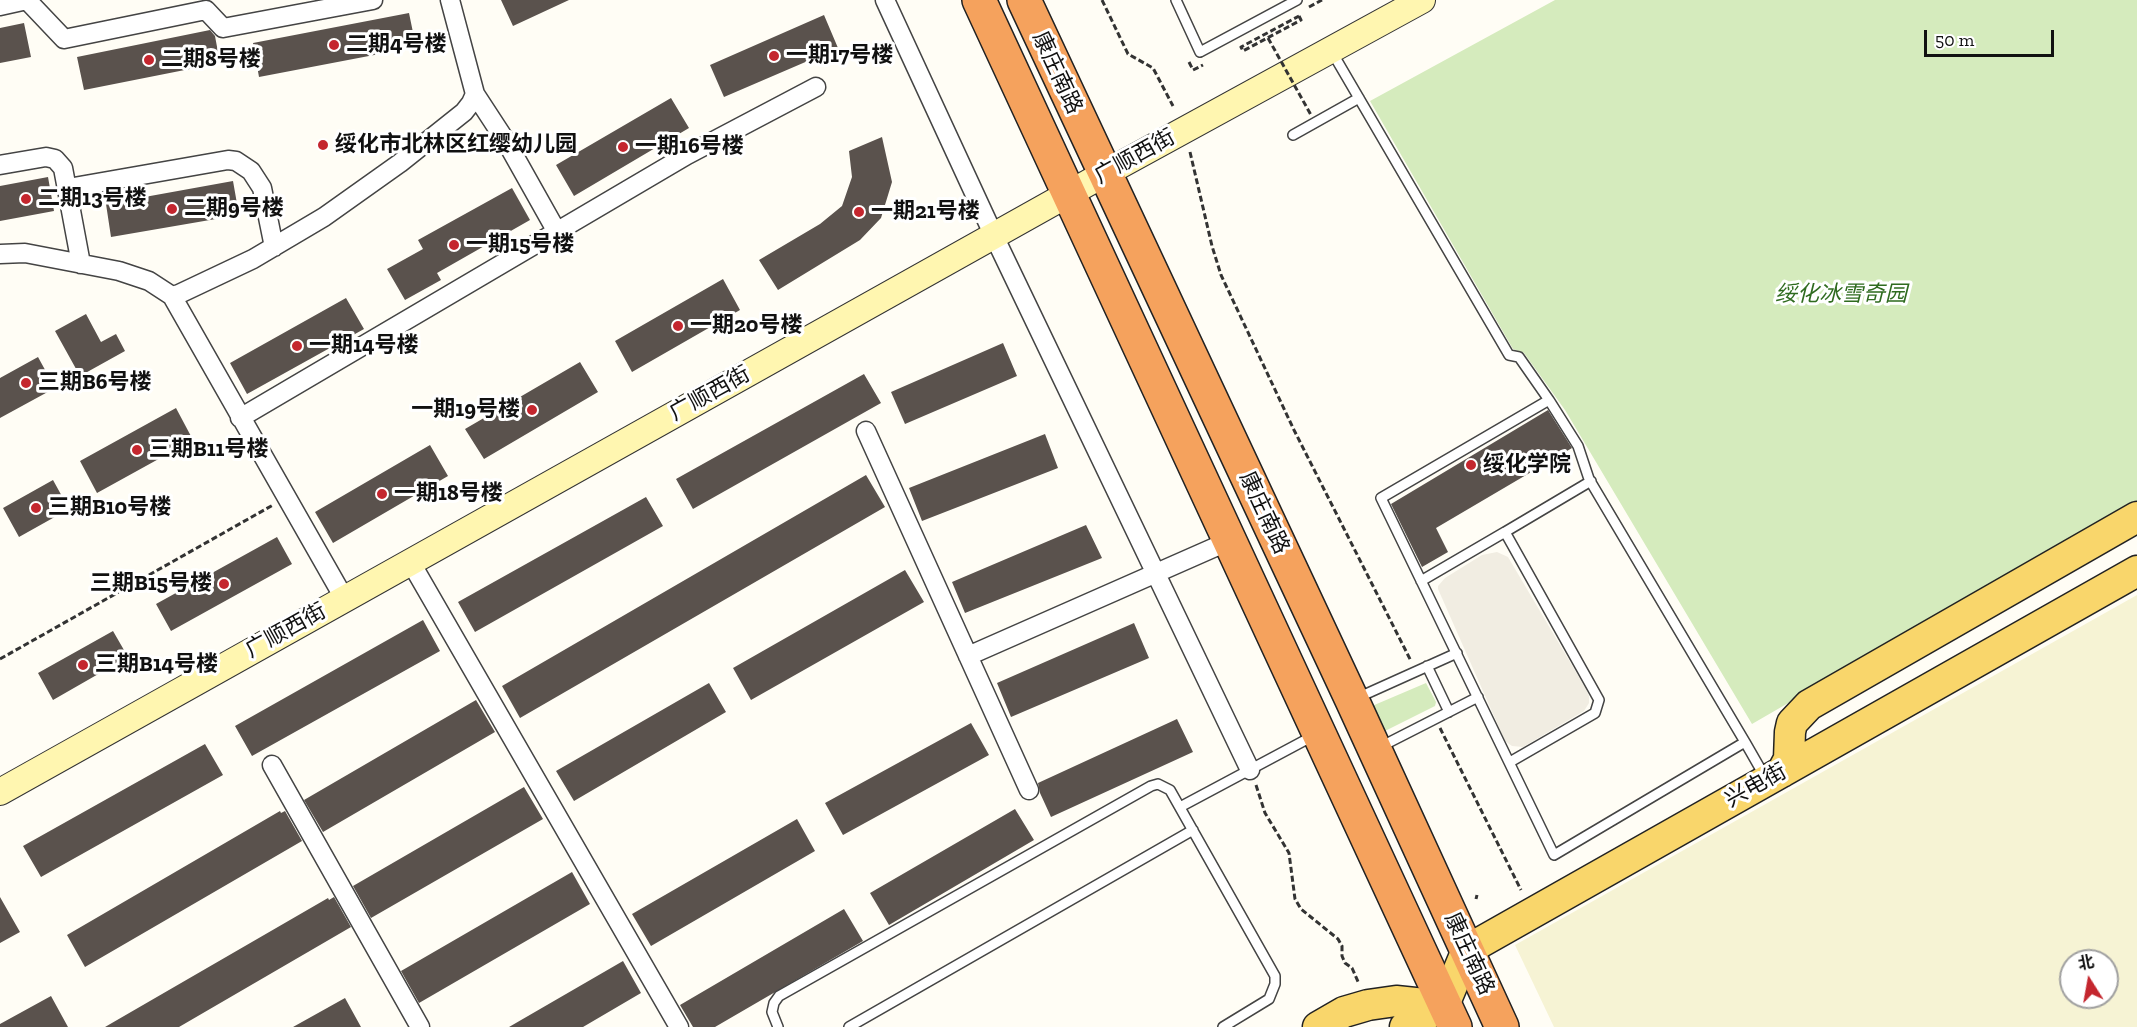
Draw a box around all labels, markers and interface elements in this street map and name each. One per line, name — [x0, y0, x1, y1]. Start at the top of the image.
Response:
scale bar — [1927, 18, 2058, 56]
street label: 康庄南路 — [1026, 28, 1088, 118]
text: 50 m — [1935, 29, 1974, 51]
place label: 二期4号楼 — [346, 32, 447, 58]
marker: 二期4号楼 — [327, 38, 341, 52]
place label: 一期17号楼 — [786, 43, 893, 69]
place label: 二期8号楼 — [161, 47, 261, 73]
marker: 一期17号楼 — [767, 49, 781, 63]
marker: 二期8号楼 — [142, 53, 156, 67]
street label: 广顺西街 — [1090, 124, 1180, 190]
place label: 绥化市北林区红缨幼儿园 — [335, 132, 577, 158]
place label: 一期16号楼 — [635, 134, 744, 160]
marker: 绥化市北林区红缨幼儿园 — [316, 138, 330, 152]
marker: 一期16号楼 — [616, 140, 630, 154]
place label: 二期13号楼 — [38, 186, 147, 212]
marker: 二期13号楼 — [19, 192, 33, 206]
place label: 二期9号楼 — [184, 196, 284, 222]
place label: 一期21号楼 — [871, 199, 980, 225]
marker: 二期9号楼 — [165, 202, 179, 216]
marker: 一期21号楼 — [852, 205, 866, 219]
place label: 一期15号楼 — [466, 232, 574, 258]
marker: 一期15号楼 — [447, 238, 461, 252]
park label: 绥化冰雪奇园 — [1775, 282, 1907, 308]
place label: 一期20号楼 — [690, 313, 802, 339]
marker: 一期20号楼 — [671, 319, 685, 333]
place label: 一期14号楼 — [309, 333, 418, 359]
marker: 一期14号楼 — [290, 339, 304, 353]
street label: 广顺西街 — [665, 361, 755, 427]
place label: 三期B6号楼 — [38, 370, 151, 396]
marker: 三期B6号楼 — [19, 376, 33, 390]
place label: 一期19号楼 — [411, 397, 520, 423]
marker: 一期19号楼 — [525, 403, 539, 417]
place label: 三期B11号楼 — [149, 437, 268, 463]
marker: 三期B11号楼 — [130, 443, 144, 457]
place label: 绥化学院 — [1483, 452, 1571, 478]
marker: 绥化学院 — [1464, 458, 1478, 472]
street label: 康庄南路 — [1233, 468, 1295, 558]
place label: 一期18号楼 — [394, 481, 503, 507]
marker: 一期18号楼 — [375, 487, 389, 501]
place label: 三期B10号楼 — [48, 495, 171, 521]
marker: 三期B10号楼 — [29, 501, 43, 515]
place label: 三期B15号楼 — [90, 571, 212, 597]
marker: 三期B15号楼 — [217, 577, 231, 591]
street label: 广顺西街 — [241, 598, 331, 664]
place label: 三期B14号楼 — [95, 652, 218, 678]
marker: 三期B14号楼 — [76, 658, 90, 672]
street label: 兴电街 — [1721, 758, 1791, 814]
street label: 康庄南路 — [1438, 909, 1500, 999]
north arrow — [2059, 949, 2119, 1009]
text: 北 — [2076, 952, 2096, 974]

